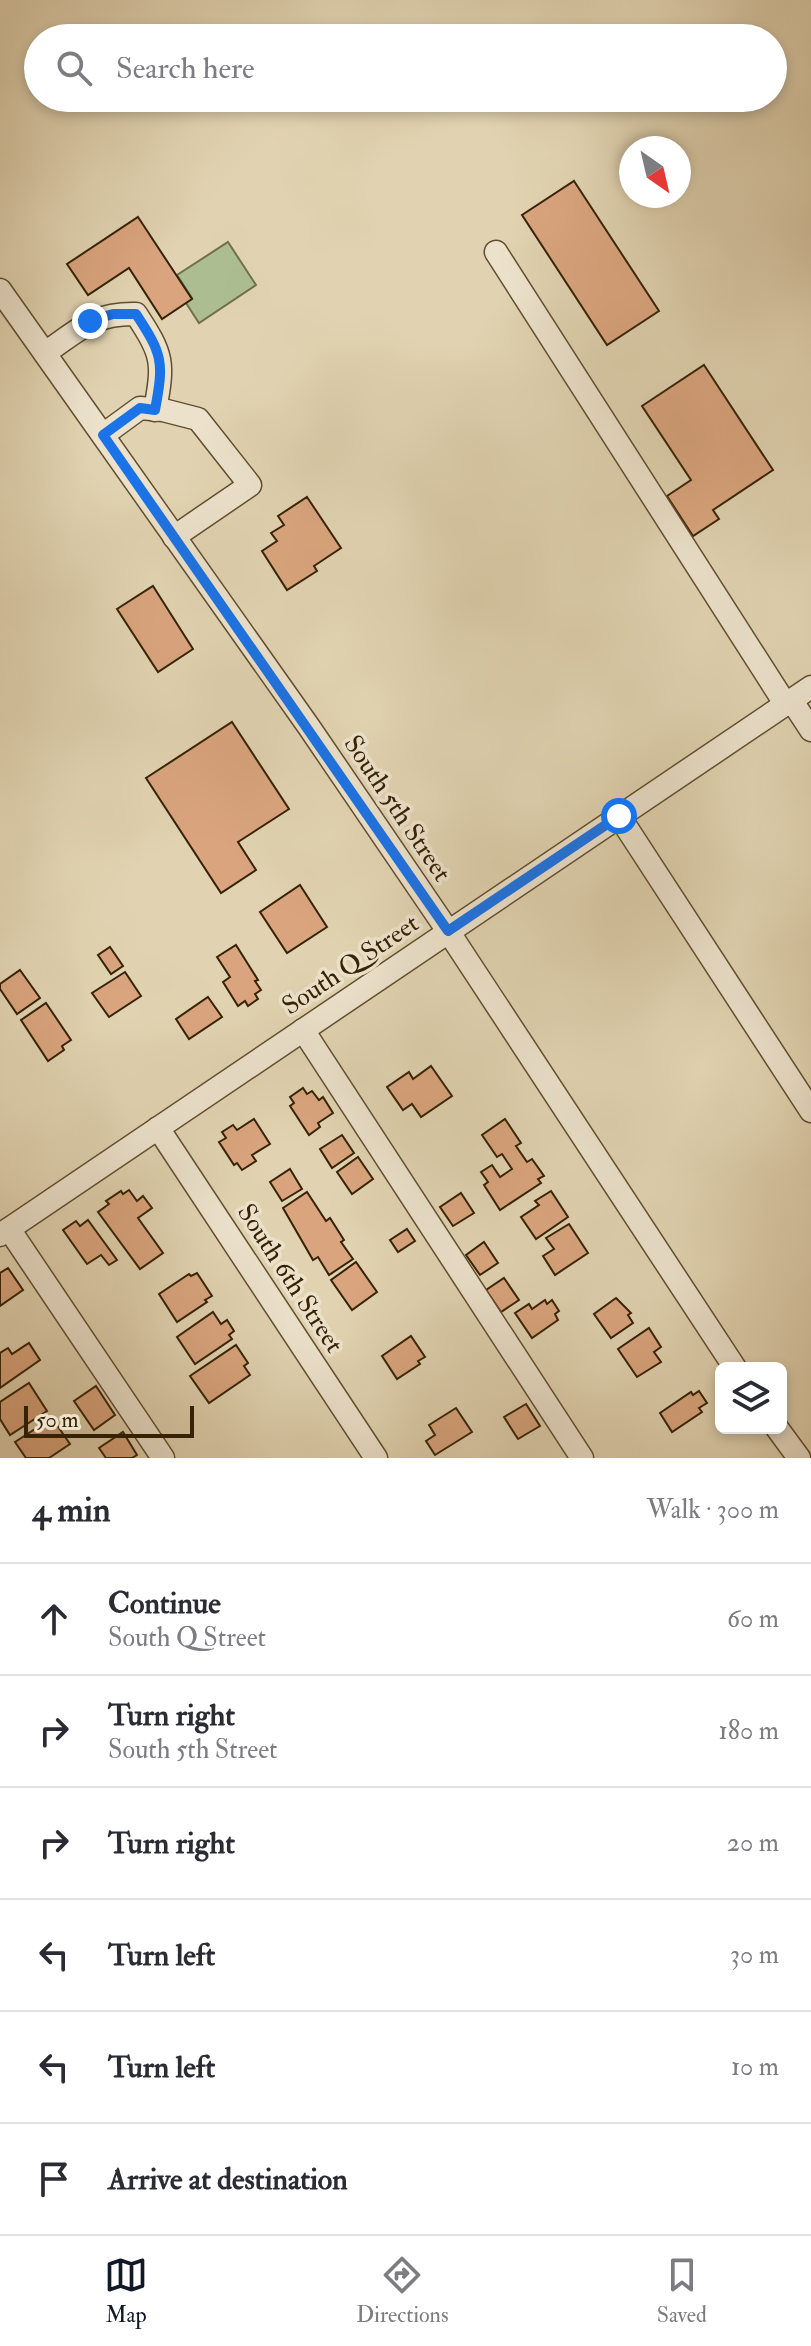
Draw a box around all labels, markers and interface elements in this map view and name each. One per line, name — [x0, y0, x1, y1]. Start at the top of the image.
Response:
search box — [24, 24, 787, 112]
icon: search — [52, 46, 96, 90]
text: Search here — [116, 50, 255, 87]
north arrow — [619, 136, 691, 208]
route end — [72, 303, 108, 339]
street label: South 5th Street — [337, 729, 458, 888]
route start — [601, 798, 637, 834]
street label: South Q Street — [276, 907, 425, 1022]
street label: South 6th Street — [230, 1198, 350, 1359]
map controls — [715, 1362, 787, 1434]
button: layers — [715, 1362, 787, 1434]
scale bar — [24, 1402, 194, 1438]
text: 50 m — [36, 1406, 78, 1434]
text: 4 min — [32, 1489, 110, 1532]
text: Walk · 300 m — [647, 1494, 779, 1526]
text: Continue — [108, 1585, 221, 1622]
icon: ahead — [32, 1597, 76, 1641]
text: 60 m — [727, 1603, 779, 1635]
text: South Q Street — [108, 1622, 266, 1654]
text: Turn right — [108, 1697, 235, 1734]
icon: right — [32, 1709, 76, 1753]
text: 180 m — [719, 1715, 779, 1747]
text: South 5th Street — [108, 1734, 278, 1766]
icon: right — [32, 1821, 76, 1865]
text: Turn right — [108, 1825, 235, 1862]
text: 20 m — [727, 1827, 779, 1859]
icon: left — [32, 1933, 76, 1977]
text: Turn left — [108, 1937, 215, 1974]
text: 30 m — [730, 1939, 779, 1971]
icon: left — [32, 2045, 76, 2089]
text: Turn left — [108, 2049, 215, 2086]
text: 10 m — [731, 2051, 779, 2083]
icon: arrive — [32, 2157, 76, 2201]
text: Arrive at destination — [108, 2161, 348, 2198]
tab: Map — [104, 2253, 148, 2329]
tab: Directions — [356, 2253, 449, 2329]
tab: Saved — [657, 2253, 707, 2329]

